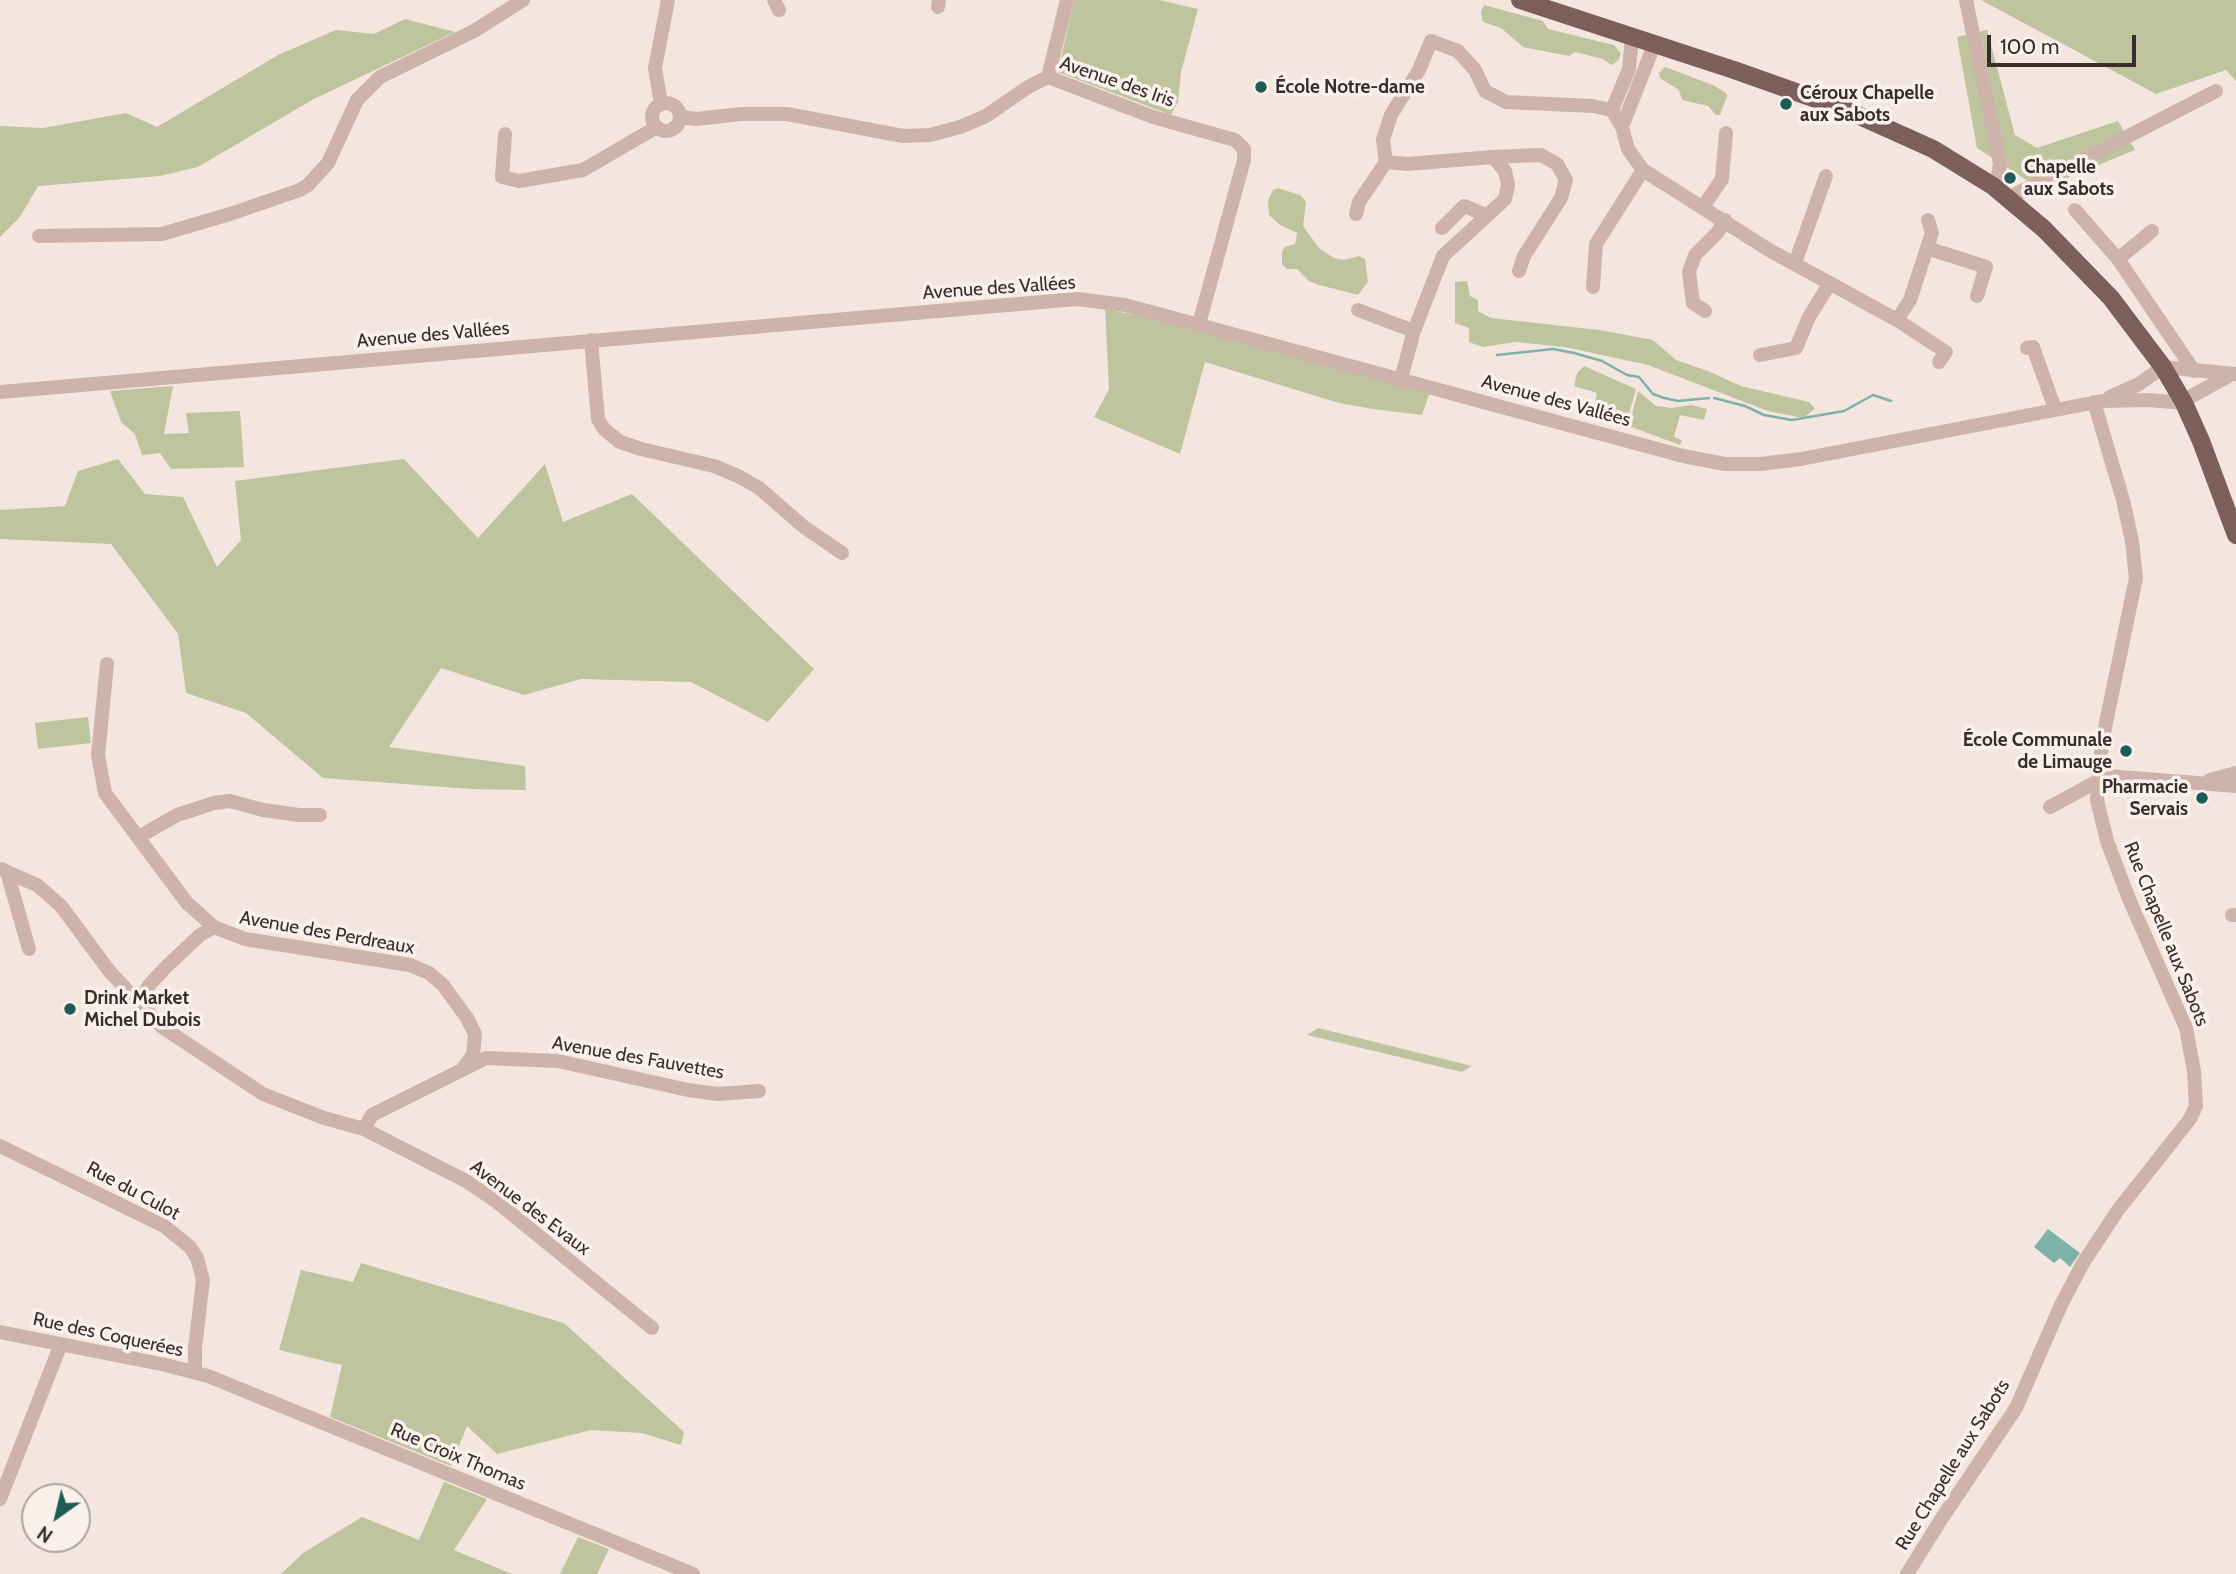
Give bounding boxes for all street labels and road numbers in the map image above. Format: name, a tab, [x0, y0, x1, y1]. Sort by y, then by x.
street label: Avenue des Iris	[1057, 52, 1177, 112]
street label: Avenue des Vallées	[922, 271, 1076, 305]
street label: Avenue des Vallées	[356, 317, 510, 353]
street label: Avenue des Vallées	[1479, 370, 1633, 432]
street label: Rue Chapelle aux Sabots	[2118, 838, 2214, 1030]
street label: Avenue des Perdreaux	[238, 906, 416, 960]
street label: Avenue des Fauvettes	[550, 1032, 726, 1084]
street label: Avenue des Evaux	[465, 1155, 595, 1261]
street label: Rue du Culot	[82, 1157, 184, 1225]
street label: Rue des Coquerées	[31, 1308, 185, 1362]
street label: Rue Chapelle aux Sabots	[1891, 1375, 2015, 1555]
street label: Rue Croix Thomas	[387, 1418, 529, 1496]

